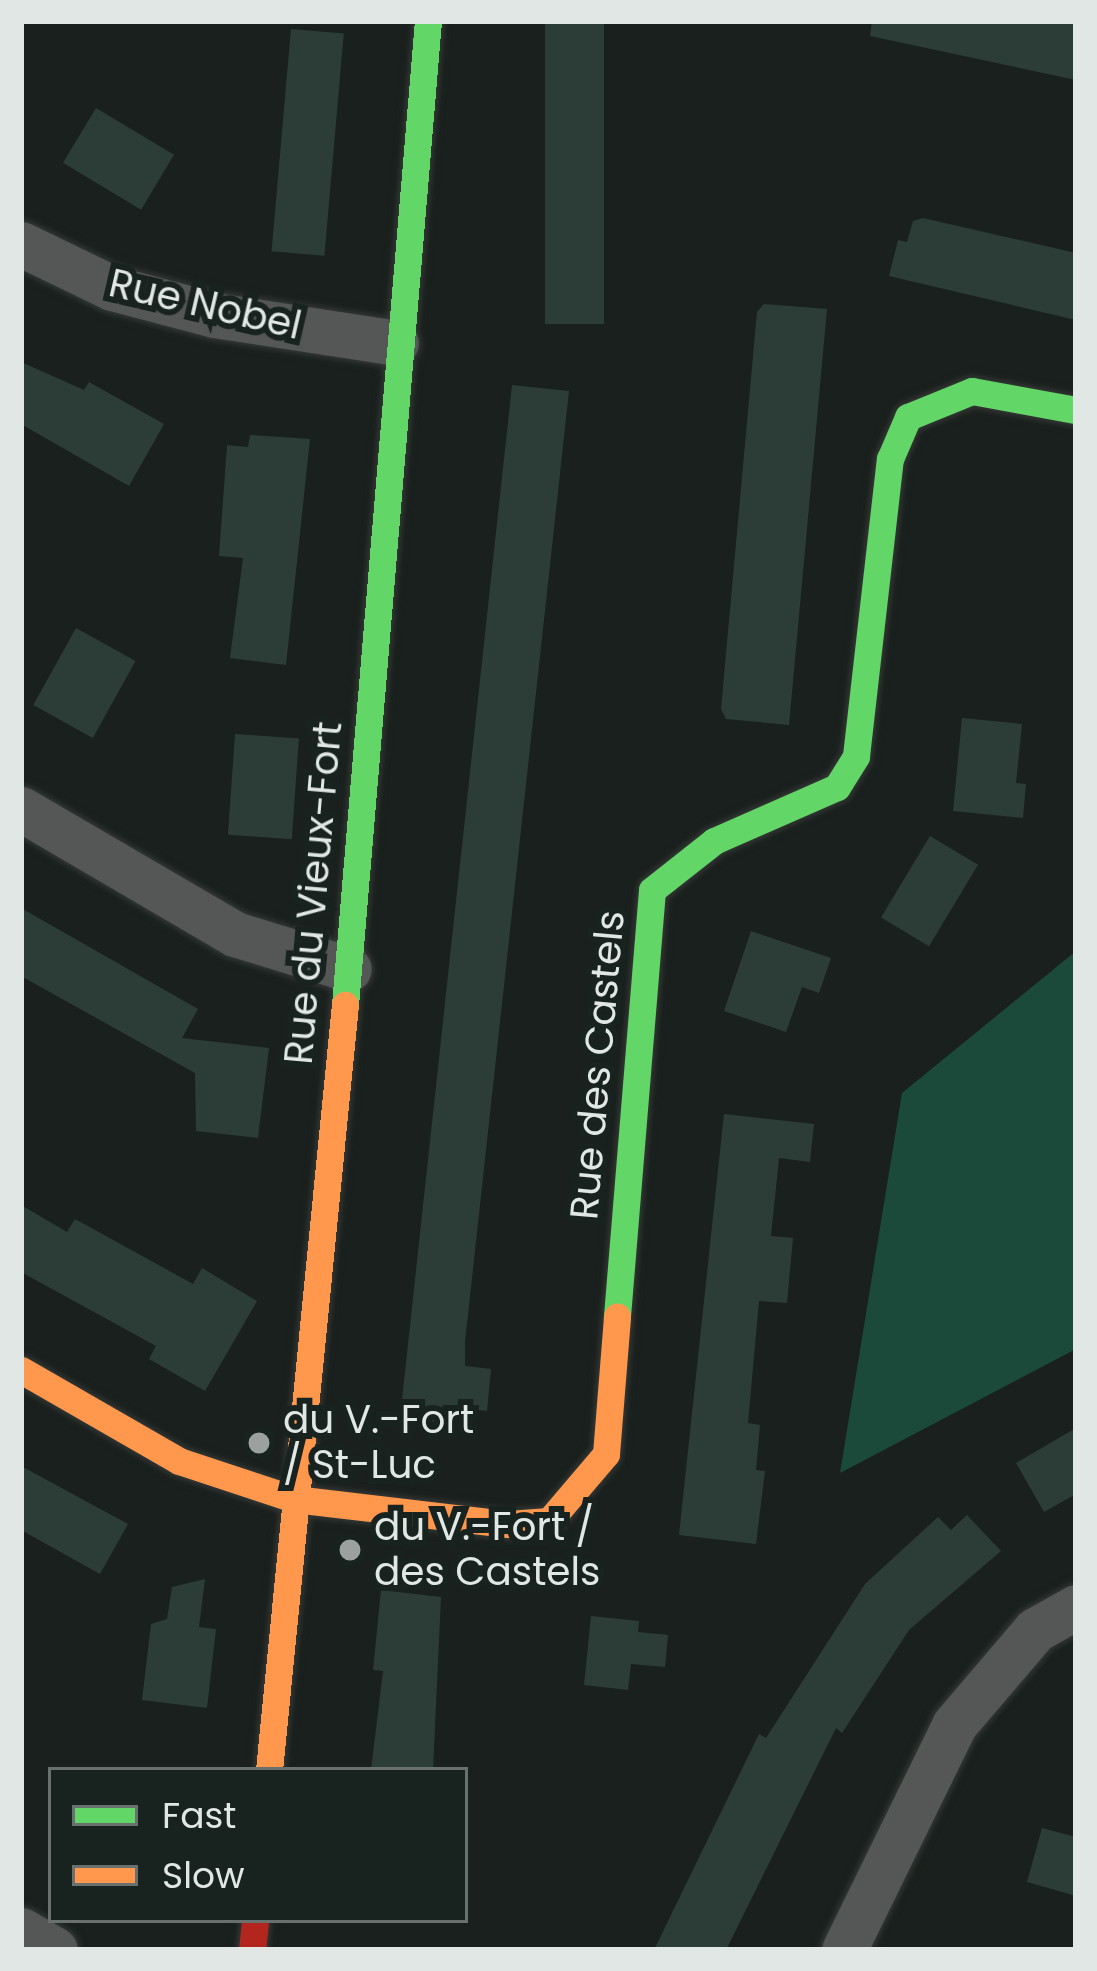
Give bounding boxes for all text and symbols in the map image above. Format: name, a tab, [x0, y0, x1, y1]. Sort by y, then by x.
street label: Rue Nobel	[104, 260, 306, 350]
street label: Rue du Vieux-Fort	[276, 720, 352, 1066]
street label: Rue des Castels	[561, 909, 635, 1221]
place label: du V.-Fort / St-Luc	[283, 1398, 474, 1489]
marker: du V.-Fort / St-Luc	[246, 1430, 272, 1456]
place label: du V.-Fort / des Castels	[374, 1505, 600, 1596]
marker: du V.-Fort / des Castels	[337, 1537, 363, 1563]
legend	[48, 1767, 468, 1923]
text: Fast	[162, 1790, 236, 1841]
text: Slow	[162, 1850, 245, 1901]

